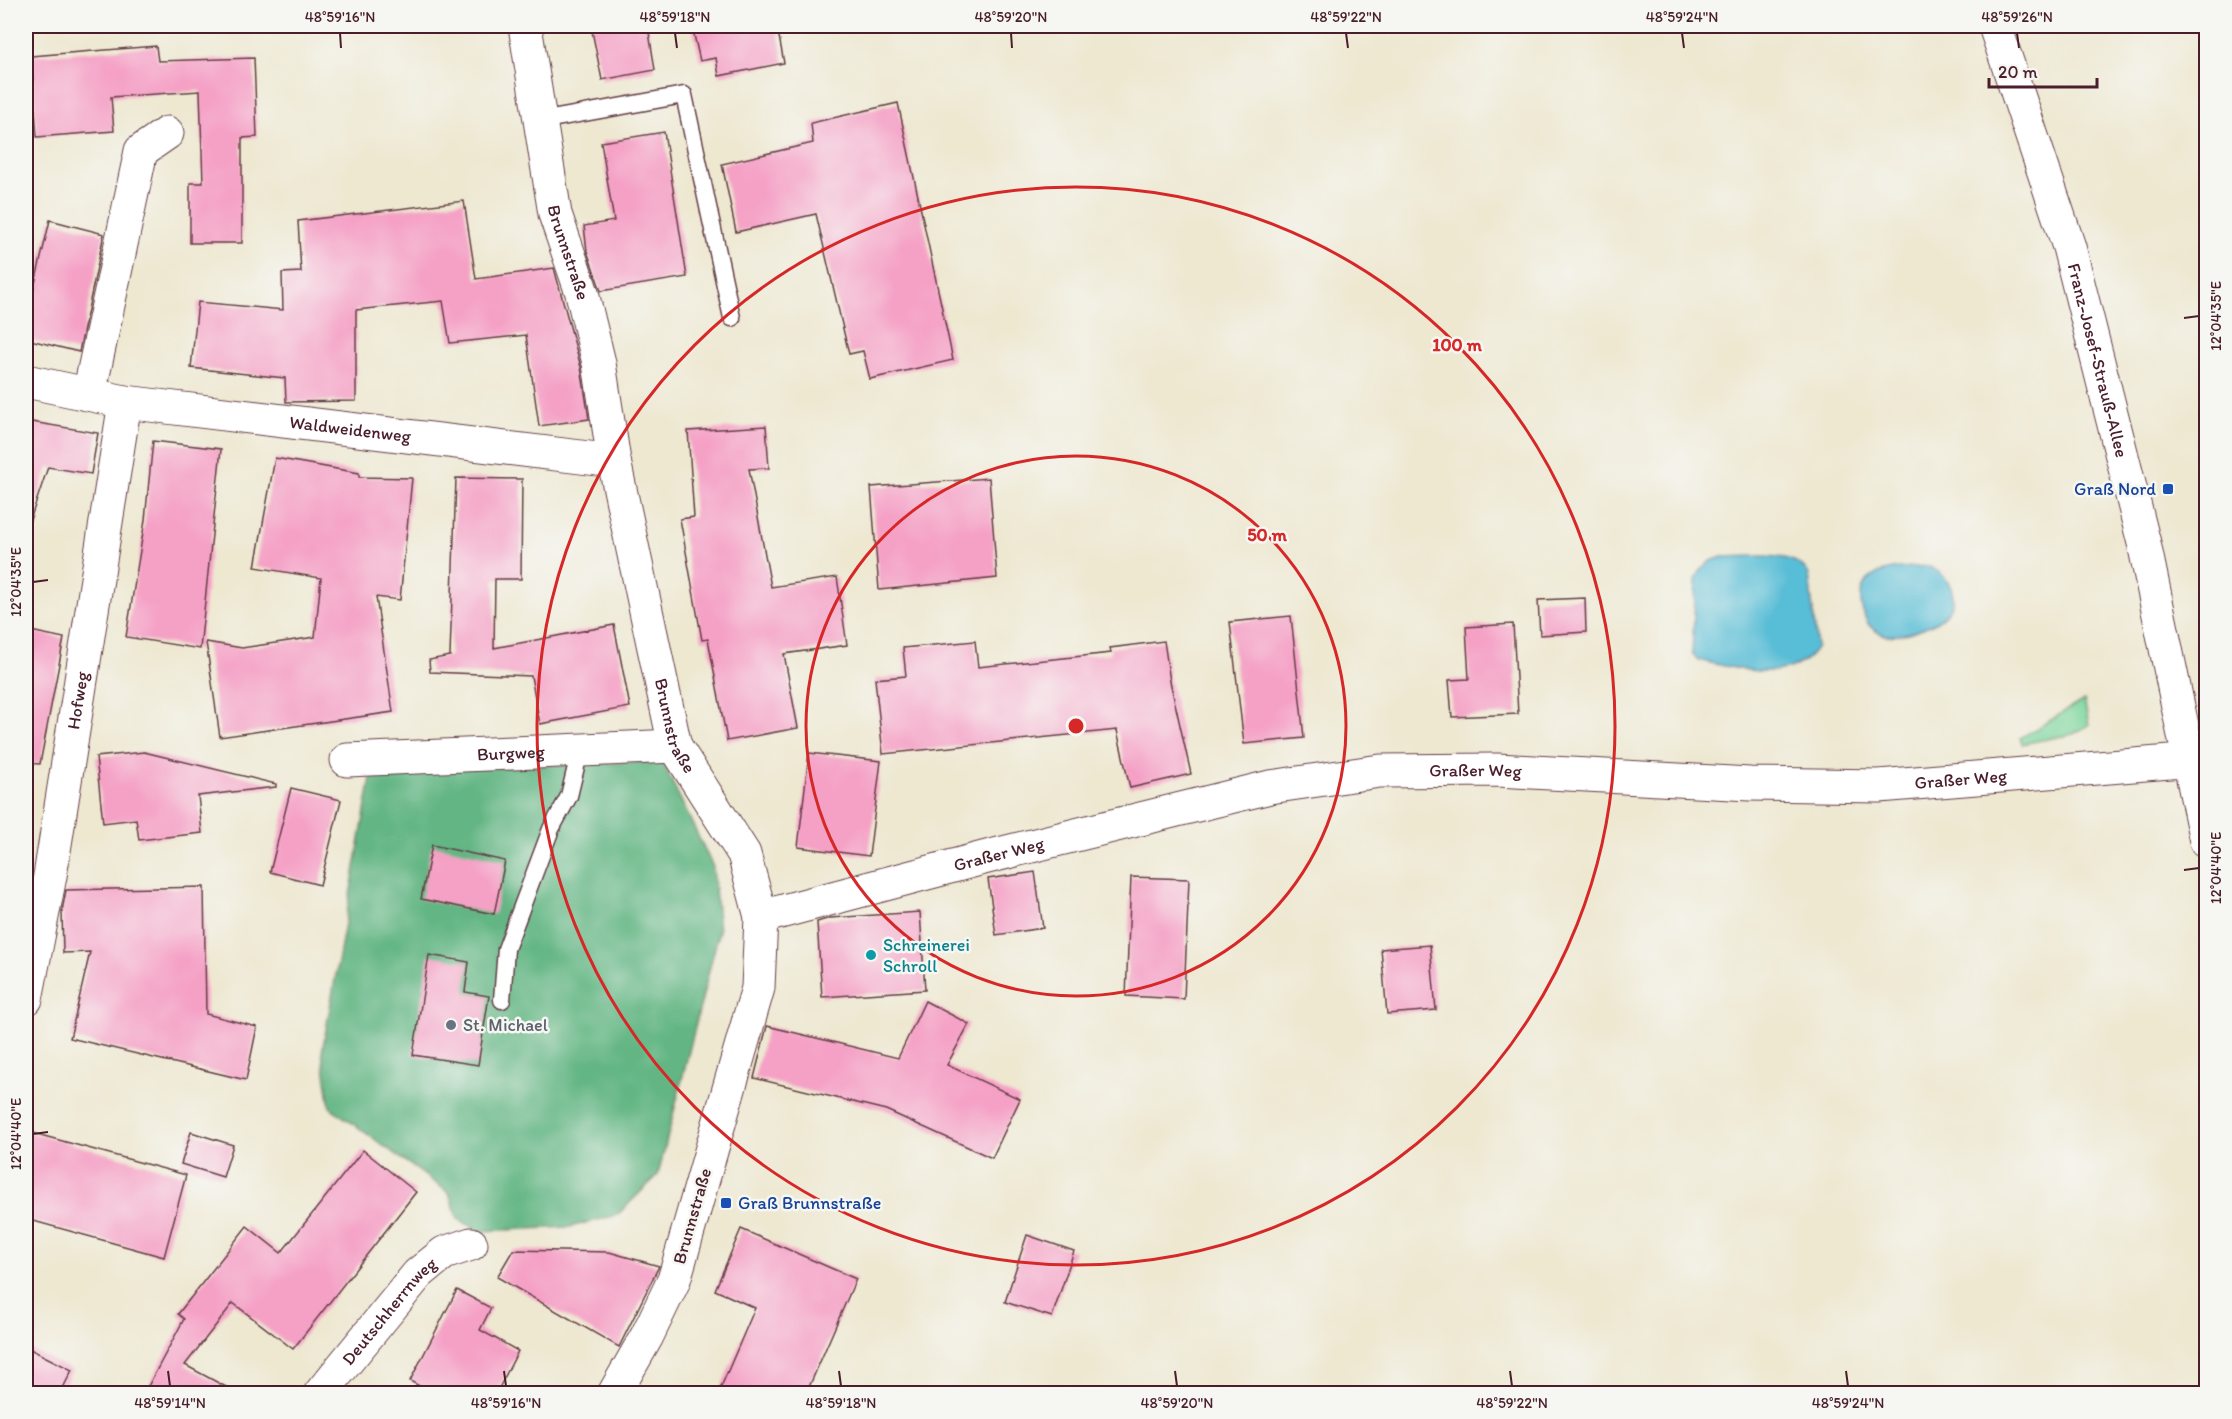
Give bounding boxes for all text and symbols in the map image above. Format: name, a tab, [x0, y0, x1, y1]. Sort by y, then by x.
text: 48°59'16"N	[305, 8, 375, 26]
text: 48°59'18"N	[640, 8, 710, 26]
text: 48°59'20"N	[975, 8, 1047, 26]
text: 48°59'22"N	[1310, 8, 1382, 26]
text: 48°59'24"N	[1646, 8, 1718, 26]
text: 48°59'26"N	[1981, 8, 2053, 26]
scale bar	[1989, 51, 2097, 89]
text: 20 m	[1998, 61, 2038, 83]
street label: Brunnstraße	[543, 203, 594, 302]
street label: Franz-Josef-Strauß-Allee	[2063, 261, 2133, 460]
text: 12°04'35"E	[2207, 281, 2225, 351]
text: 100 m	[1432, 334, 1483, 356]
street label: Waldweidenweg	[288, 411, 413, 448]
place label: Graß Nord	[2074, 478, 2156, 500]
marker: Graß Nord	[2161, 482, 2175, 496]
text: 50 m	[1247, 524, 1288, 546]
text: 12°04'35"E	[7, 547, 25, 617]
street label: Hofweg	[62, 669, 93, 731]
street label: Brunnstraße	[650, 676, 700, 777]
centre of rings	[1066, 716, 1086, 736]
street label: Burgweg	[476, 741, 546, 765]
street label: Graßer Weg	[1429, 759, 1523, 782]
street label: Graßer Weg	[1914, 764, 2009, 794]
street label: Graßer Weg	[951, 832, 1047, 876]
text: 12°04'40"E	[2207, 832, 2225, 904]
place label: Schreinerei Schroll	[883, 934, 970, 977]
marker: Schreinerei Schroll	[864, 948, 878, 962]
place label: St. Michael	[463, 1014, 548, 1036]
marker: St. Michael	[444, 1018, 458, 1032]
text: 12°04'40"E	[7, 1098, 25, 1170]
street label: Brunnstraße	[668, 1165, 716, 1267]
place label: Graß Brunnstraße	[738, 1192, 881, 1214]
marker: Graß Brunnstraße	[719, 1196, 733, 1210]
street label: Deutschherrnweg	[337, 1252, 442, 1370]
text: 48°59'14"N	[134, 1394, 206, 1412]
text: 48°59'16"N	[471, 1394, 541, 1412]
text: 48°59'18"N	[806, 1394, 876, 1412]
text: 48°59'20"N	[1141, 1394, 1213, 1412]
text: 48°59'22"N	[1476, 1394, 1548, 1412]
text: 48°59'24"N	[1812, 1394, 1884, 1412]

